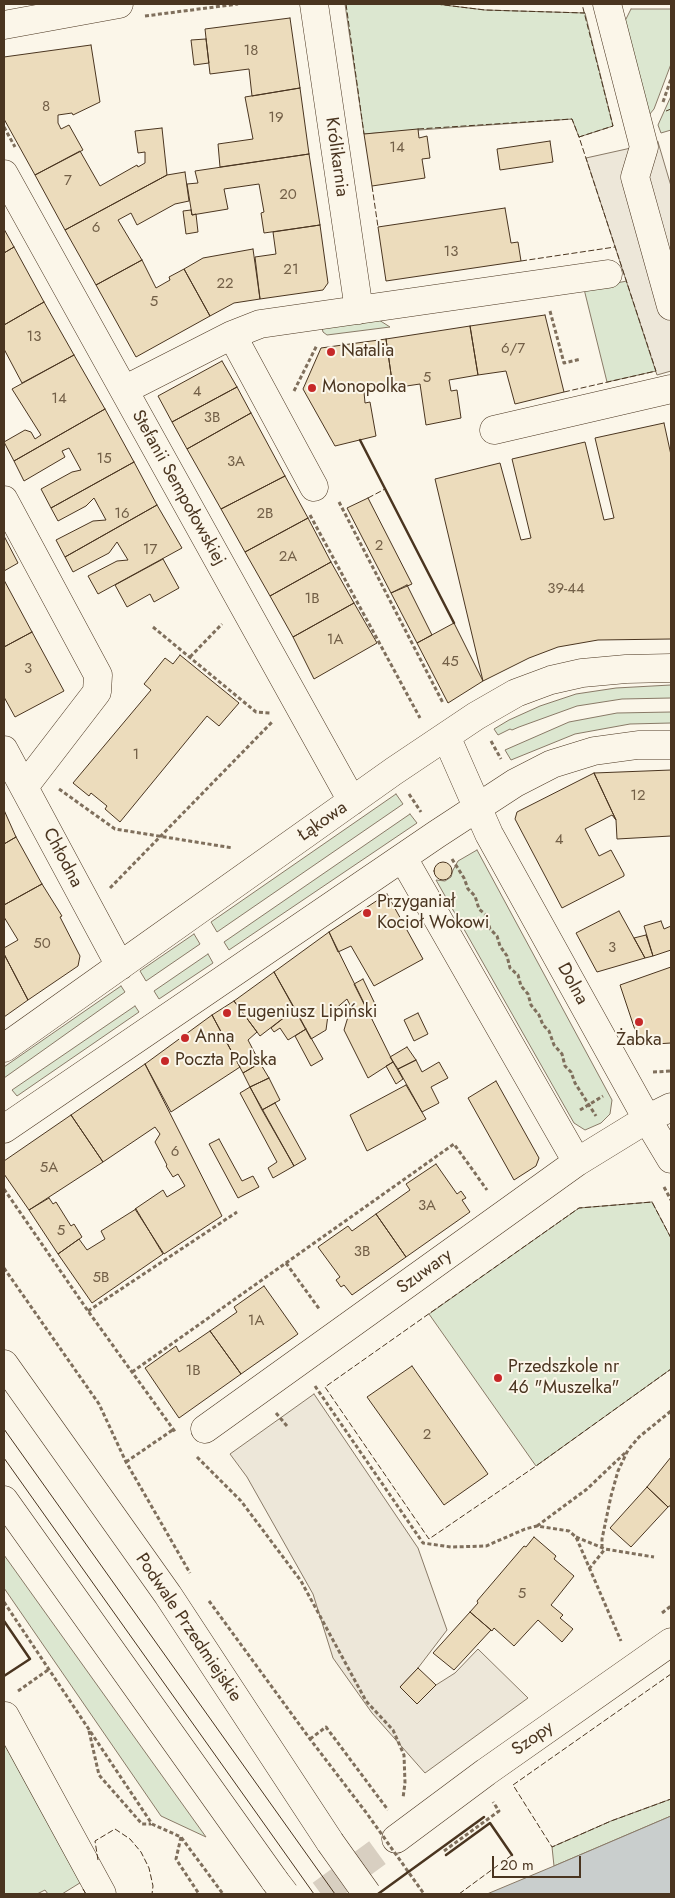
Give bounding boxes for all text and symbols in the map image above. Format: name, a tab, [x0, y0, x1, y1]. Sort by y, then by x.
house number: 18	[244, 42, 258, 60]
house number: 8	[42, 98, 50, 116]
house number: 19	[268, 109, 284, 127]
street label: Królikarnia	[320, 116, 352, 198]
house number: 14	[389, 139, 405, 157]
house number: 7	[64, 172, 72, 190]
house number: 20	[279, 186, 297, 204]
house number: 6	[92, 219, 100, 237]
house number: 13	[444, 243, 458, 261]
house number: 21	[283, 261, 299, 279]
house number: 22	[216, 275, 234, 293]
house number: 5	[150, 293, 158, 311]
house number: 13	[27, 328, 41, 346]
house number: 6/7	[501, 340, 525, 358]
place label: Natalia	[341, 341, 394, 363]
marker: Natalia	[325, 346, 337, 358]
house number: 5	[423, 369, 431, 387]
place label: Monopolka	[322, 377, 406, 399]
marker: Monopolka	[306, 382, 318, 394]
house number: 4	[193, 383, 201, 401]
house number: 14	[51, 390, 67, 408]
street label: Stefanii Sempołowskiej	[126, 407, 230, 569]
house number: 3B	[204, 409, 220, 427]
house number: 15	[96, 450, 112, 468]
house number: 3A	[227, 453, 245, 471]
house number: 16	[114, 505, 130, 523]
house number: 2B	[257, 505, 273, 523]
house number: 2	[375, 537, 383, 555]
house number: 17	[143, 541, 157, 559]
house number: 2A	[279, 548, 297, 566]
house number: 39-44	[547, 580, 585, 598]
house number: 1B	[304, 590, 320, 608]
house number: 1A	[327, 631, 343, 649]
house number: 45	[441, 653, 459, 671]
house number: 3	[24, 660, 32, 678]
house number: 1	[133, 746, 139, 764]
house number: 12	[630, 787, 646, 805]
street label: Łąkowa	[294, 797, 352, 847]
street label: Chłodna	[37, 825, 87, 891]
house number: 4	[555, 831, 563, 849]
place label: Przyganiał Kocioł Wokowi	[377, 892, 489, 934]
marker: Przyganiał Kocioł Wokowi	[361, 907, 373, 919]
house number: 50	[33, 935, 51, 953]
house number: 3	[608, 939, 616, 957]
street label: Dolna	[552, 959, 592, 1009]
place label: Eugeniusz Lipiński	[237, 1002, 377, 1024]
marker: Eugeniusz Lipiński	[221, 1007, 233, 1019]
marker: Żabka	[633, 1016, 645, 1028]
place label: Anna	[195, 1027, 234, 1049]
place label: Żabka	[616, 1030, 662, 1052]
marker: Anna	[179, 1032, 191, 1044]
place label: Poczta Polska	[175, 1050, 277, 1072]
marker: Poczta Polska	[159, 1055, 171, 1067]
house number: 6	[171, 1143, 179, 1161]
house number: 5A	[40, 1159, 58, 1177]
house number: 3A	[418, 1197, 436, 1215]
house number: 5	[57, 1222, 65, 1240]
house number: 3B	[354, 1243, 370, 1261]
street label: Szuwary	[393, 1245, 457, 1299]
house number: 5B	[93, 1269, 109, 1287]
house number: 1A	[248, 1312, 264, 1330]
place label: Przedszkole nr 46 "Muszelka"	[508, 1357, 620, 1400]
house number: 1B	[185, 1362, 201, 1380]
marker: Przedszkole nr 46 "Muszelka"	[492, 1372, 504, 1384]
house number: 2	[423, 1426, 431, 1444]
street label: Podwale Przedmiejskie	[130, 1550, 246, 1706]
house number: 5	[518, 1585, 526, 1603]
street label: Szopy	[508, 1717, 558, 1761]
scale bar	[495, 1846, 584, 1878]
text: 20 m	[500, 1854, 534, 1876]

